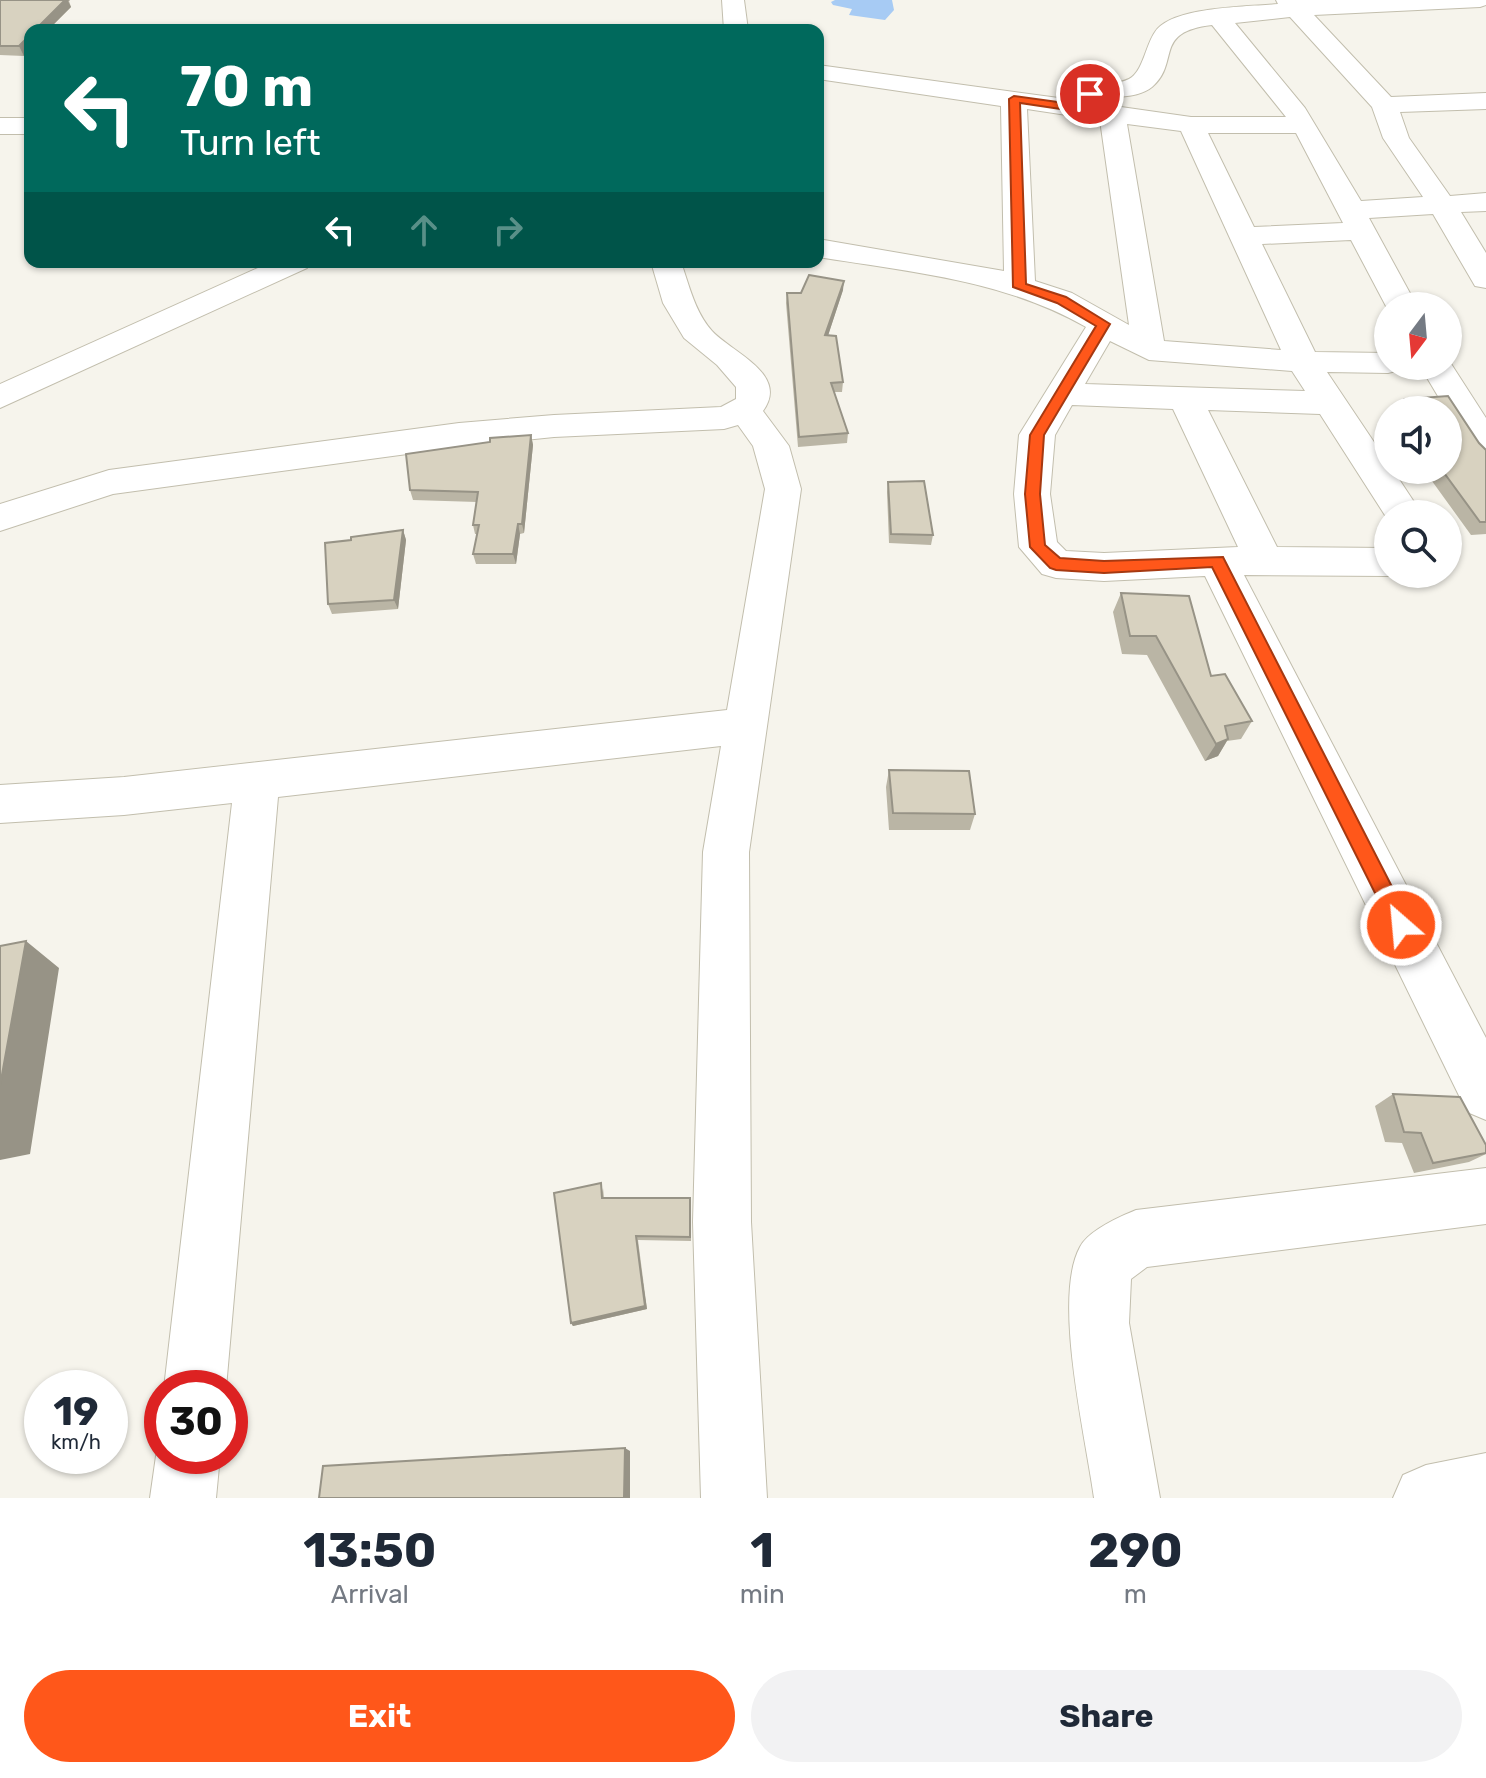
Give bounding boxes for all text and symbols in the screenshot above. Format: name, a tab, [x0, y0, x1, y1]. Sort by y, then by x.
text: 70 m	[180, 54, 313, 120]
icon: left	[48, 56, 152, 160]
pin	[1056, 60, 1124, 128]
icon: arrive	[1068, 72, 1112, 116]
text: Turn left	[180, 121, 321, 164]
icon: left	[318, 208, 362, 252]
icon: ahead	[402, 208, 446, 252]
icon: right	[486, 208, 530, 252]
north arrow	[1374, 292, 1462, 380]
map controls	[1374, 292, 1462, 588]
button: sound	[1374, 396, 1462, 484]
button: search	[1374, 500, 1462, 588]
position arrow	[1359, 883, 1443, 967]
speed limit sign: 30	[144, 1370, 248, 1474]
text: 19	[53, 1388, 99, 1435]
text: km/h	[51, 1430, 101, 1454]
text: 13:50	[303, 1522, 436, 1579]
text: 1	[750, 1522, 774, 1579]
text: 290	[1088, 1522, 1183, 1579]
text: Arrival	[331, 1579, 409, 1610]
text: min	[740, 1579, 785, 1610]
text: m	[1124, 1579, 1147, 1610]
button: Exit	[24, 1670, 735, 1762]
button: Share	[751, 1670, 1462, 1762]

